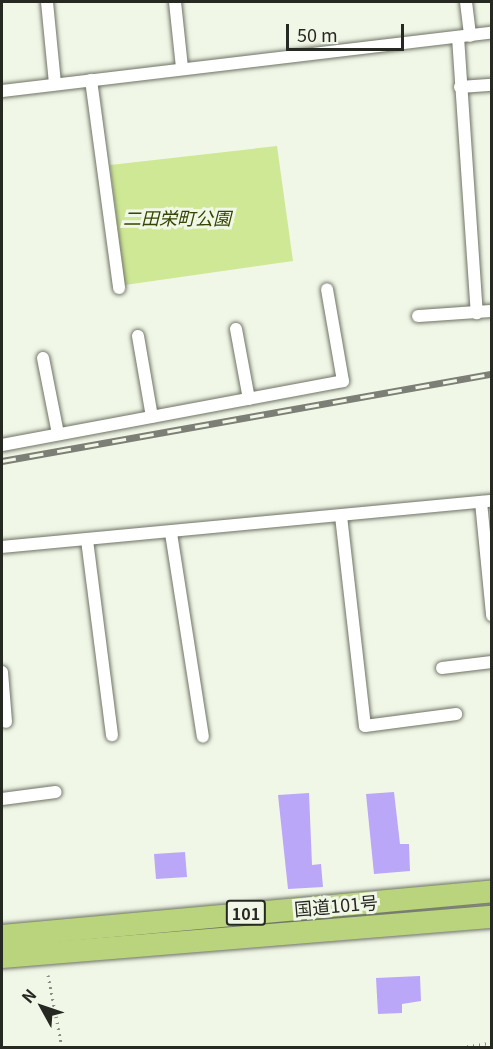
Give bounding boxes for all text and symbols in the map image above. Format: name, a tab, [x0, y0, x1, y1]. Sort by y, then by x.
scale bar	[289, 12, 408, 50]
text: 50 m	[297, 21, 338, 47]
park label: 二田栄町公園	[123, 206, 231, 228]
street label: 国道101号	[293, 891, 379, 919]
road number: 101	[225, 900, 267, 926]
north arrow	[12, 977, 72, 1037]
text: N	[15, 983, 41, 1008]

